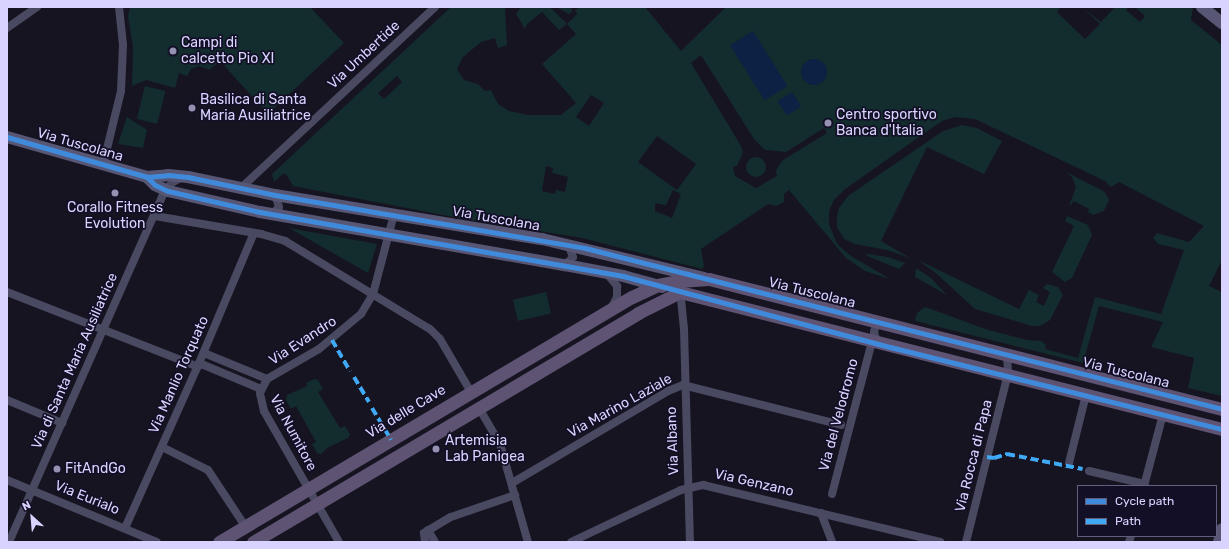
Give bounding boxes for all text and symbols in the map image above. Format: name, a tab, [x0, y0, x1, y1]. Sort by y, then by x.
street label: Via Umbertide	[324, 17, 404, 93]
place label: Campi di calcetto Pio XI	[181, 35, 274, 68]
marker: Campi di calcetto Pio XI	[168, 46, 178, 56]
place label: Basilica di Santa Maria Ausiliatrice	[200, 92, 311, 124]
marker: Basilica di Santa Maria Ausiliatrice	[187, 103, 197, 113]
place label: Centro sportivo Banca d'Italia	[836, 107, 937, 140]
marker: Centro sportivo Banca d'Italia	[823, 118, 833, 128]
street label: Via Tuscolana	[35, 125, 125, 165]
marker: Corallo Fitness Evolution	[110, 188, 120, 198]
place label: Corallo Fitness Evolution	[67, 200, 163, 232]
street label: Via Tuscolana	[451, 203, 541, 235]
street label: Via di Santa Maria Ausiliatrice	[28, 270, 122, 452]
street label: Via Tuscolana	[767, 274, 857, 312]
street label: Via Manlio Torquato	[145, 313, 213, 437]
street label: Via Evandro	[266, 313, 340, 369]
street label: Via Tuscolana	[1081, 354, 1171, 392]
street label: Via del Velodromo	[816, 357, 862, 473]
street label: Via Marino Laziale	[565, 370, 675, 442]
street label: Via delle Cave	[363, 382, 449, 442]
street label: Via Numitore	[266, 392, 320, 474]
street label: Via Rocca di Papa	[952, 398, 996, 514]
street label: Via Albano	[663, 406, 683, 476]
place label: Artemisia Lab Panigea	[445, 433, 525, 466]
marker: Artemisia Lab Panigea	[430, 443, 442, 455]
place label: FitAndGo	[65, 461, 126, 477]
marker: FitAndGo	[52, 464, 62, 474]
street label: Via Genzano	[713, 466, 795, 500]
street label: Via Eurialo	[52, 477, 122, 519]
legend	[1077, 485, 1217, 537]
text: Cycle path	[1115, 494, 1174, 508]
north arrow	[12, 497, 52, 537]
text: N	[20, 498, 33, 513]
text: Path	[1115, 514, 1141, 528]

